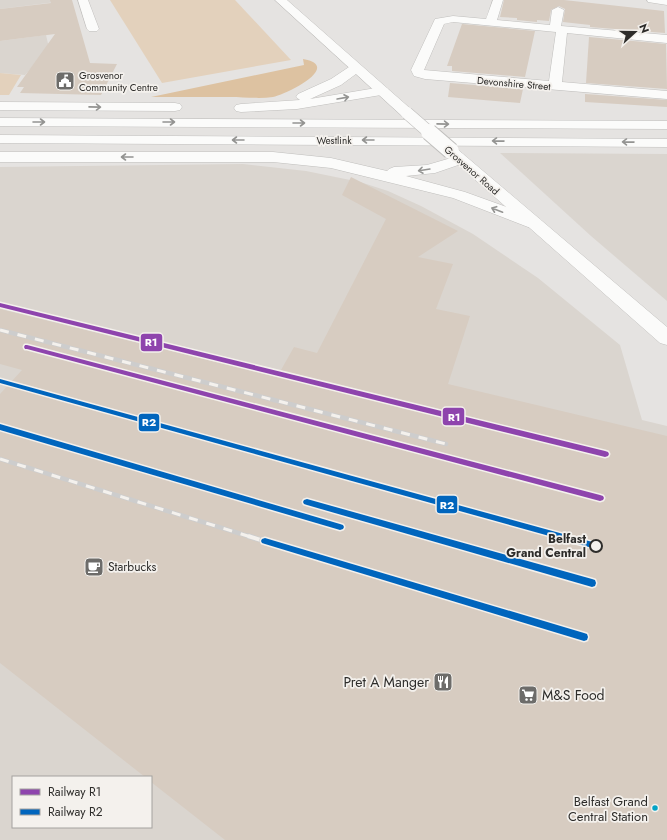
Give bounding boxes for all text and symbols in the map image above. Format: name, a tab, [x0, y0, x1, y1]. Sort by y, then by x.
north arrow	[615, 12, 655, 52]
text: N	[635, 21, 653, 35]
place label: Grosvenor Community Centre	[79, 68, 158, 95]
public building icon: Grosvenor Community Centre	[54, 70, 76, 92]
street label: Devonshire Street	[476, 73, 552, 94]
one-way arrow	[336, 94, 349, 102]
one-way arrow	[88, 103, 101, 110]
one-way arrow	[32, 118, 45, 126]
one-way arrow	[162, 118, 175, 126]
one-way arrow	[292, 119, 305, 127]
one-way arrow	[436, 120, 449, 128]
street label: Westlink	[316, 133, 352, 148]
one-way arrow	[232, 136, 245, 144]
one-way arrow	[362, 136, 375, 144]
one-way arrow	[492, 137, 505, 145]
one-way arrow	[622, 139, 635, 146]
street label: Grosvenor Road	[441, 142, 502, 199]
one-way arrow	[121, 153, 134, 161]
one-way arrow	[417, 166, 430, 174]
one-way arrow	[492, 205, 504, 213]
line badge: R1	[140, 333, 163, 352]
text: R1	[145, 334, 157, 350]
line badge: R1	[442, 407, 465, 426]
text: R1	[448, 409, 460, 425]
line badge: R2	[138, 413, 160, 432]
text: R2	[142, 414, 156, 430]
line badge: R2	[436, 495, 458, 514]
text: R2	[440, 497, 454, 513]
place label: Belfast Grand Central	[506, 530, 586, 562]
marker: Belfast Grand Central	[589, 539, 603, 553]
cafe icon: Starbucks	[83, 556, 105, 578]
place label: Starbucks	[108, 558, 157, 576]
restaurant icon: Pret A Manger	[432, 671, 454, 693]
place label: Pret A Manger	[343, 672, 429, 692]
supermarket icon: M&S Food	[517, 684, 539, 706]
place label: M&S Food	[542, 685, 605, 705]
legend	[12, 776, 152, 828]
text: Railway R1	[48, 783, 101, 801]
place label: Belfast Grand Central Station	[568, 792, 648, 826]
text: Railway R2	[48, 803, 103, 821]
marker: Belfast Grand Central Station	[650, 803, 660, 813]

